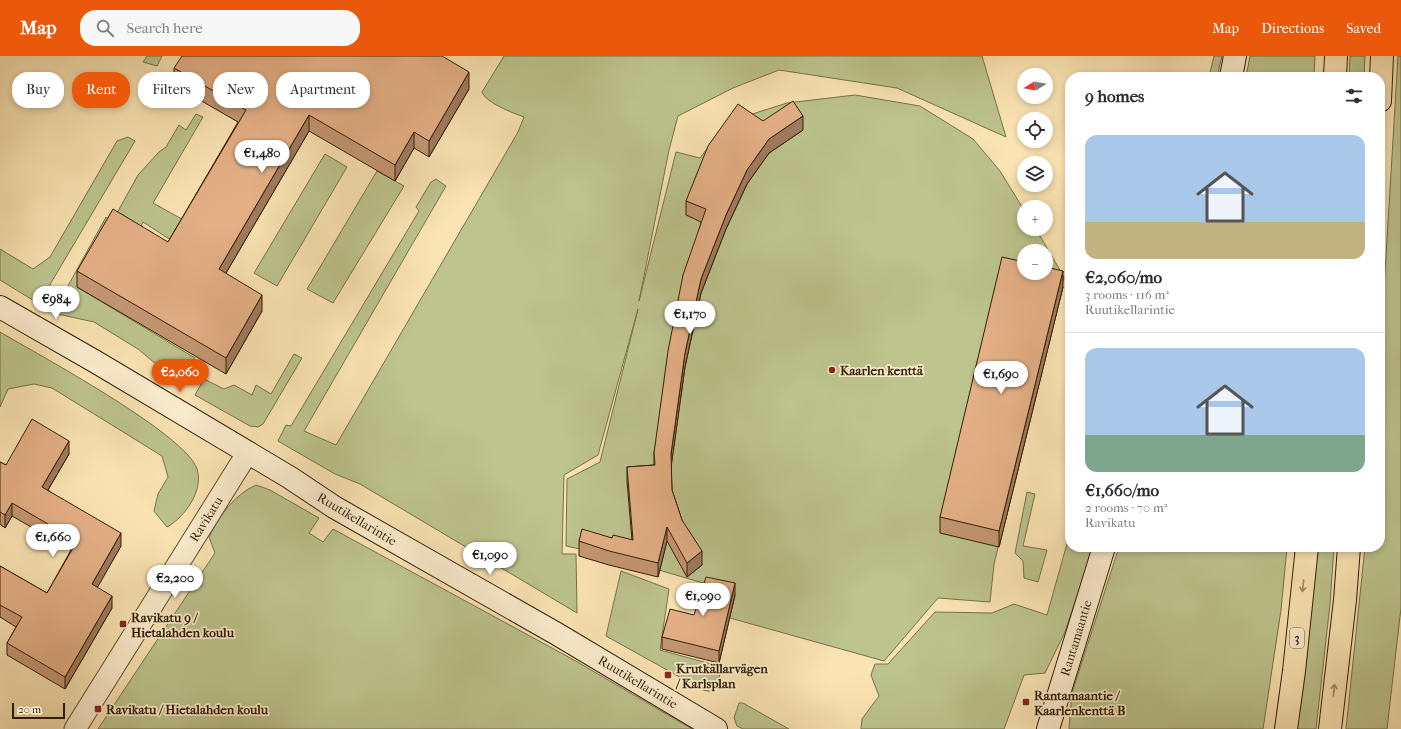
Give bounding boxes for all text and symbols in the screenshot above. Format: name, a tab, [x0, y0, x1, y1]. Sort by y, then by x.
search box	[80, 10, 360, 46]
text: Map	[20, 17, 56, 39]
icon: search	[94, 17, 116, 39]
text: Search here	[126, 19, 203, 37]
text: Map	[1212, 20, 1239, 37]
text: Directions	[1261, 20, 1324, 37]
text: Saved	[1346, 20, 1381, 37]
north arrow	[1017, 68, 1053, 104]
map controls	[1017, 68, 1053, 280]
chip: Buy	[12, 72, 64, 108]
chip: Rent	[72, 72, 130, 108]
chip: Filters	[138, 72, 205, 108]
chip: New	[213, 72, 268, 108]
chip: Apartment	[276, 72, 370, 108]
icon: filters	[1343, 85, 1365, 107]
text: 9 homes	[1085, 86, 1144, 106]
button: locate	[1017, 112, 1053, 148]
pin: €1,480	[229, 140, 295, 174]
text: €1,480	[244, 145, 280, 160]
button: layers	[1017, 156, 1053, 192]
icon: home	[1189, 161, 1261, 233]
button: +	[1017, 200, 1053, 236]
button: −	[1017, 244, 1053, 280]
text: €2,060/mo	[1085, 267, 1162, 287]
pin: €984	[32, 286, 80, 320]
text: 3 rooms · 116 m²	[1085, 287, 1169, 302]
text: €984	[42, 291, 70, 306]
pin: €1,170	[657, 301, 723, 335]
text: Ruutikellarintie	[1085, 302, 1175, 317]
text: €1,170	[673, 306, 707, 321]
pin: €2,060	[147, 359, 213, 393]
pin: €1,690	[968, 361, 1034, 395]
place label: Kaarlen kenttä	[840, 363, 924, 378]
text: €2,060	[161, 364, 199, 379]
marker: Kaarlen kenttä	[827, 365, 837, 375]
text: €1,690	[983, 366, 1019, 381]
icon: home	[1189, 374, 1261, 446]
text: €1,660/mo	[1085, 480, 1159, 500]
street label: Ruutikellarintie	[315, 489, 400, 549]
street label: Ravikatu	[186, 493, 226, 544]
text: 2 rooms · 70 m²	[1085, 500, 1168, 515]
text: Ravikatu	[1085, 515, 1135, 530]
pin: €1,660	[20, 524, 86, 558]
text: €1,660	[35, 529, 71, 544]
pin: €1,090	[457, 542, 523, 576]
text: €1,090	[472, 547, 508, 562]
pin: €2,200	[142, 565, 208, 599]
text: €2,200	[156, 570, 194, 585]
one-way arrow	[1299, 579, 1306, 592]
pin: €1,090	[670, 583, 736, 617]
text: €1,090	[685, 588, 721, 603]
street label: Rantamaantie	[1057, 598, 1095, 678]
place label: Ravikatu 9 / Hietalahden koulu	[131, 610, 235, 640]
marker: Ravikatu 9 / Hietalahden koulu	[118, 619, 128, 629]
road number: 3	[1290, 628, 1304, 648]
street label: Ruutikellarintie	[596, 652, 681, 712]
place label: Krutkällarvägen / Karlsplan	[675, 661, 768, 692]
marker: Krutkällarvägen / Karlsplan	[663, 670, 673, 680]
one-way arrow	[1330, 684, 1338, 697]
place label: Rantamaantie / Kaarlenkenttä B	[1034, 688, 1126, 718]
marker: Rantamaantie / Kaarlenkenttä B	[1021, 697, 1031, 707]
scale bar	[12, 701, 65, 720]
place label: Ravikatu / Hietalahden koulu	[106, 702, 269, 717]
text: 20 m	[18, 703, 41, 716]
marker: Ravikatu / Hietalahden koulu	[93, 704, 103, 714]

